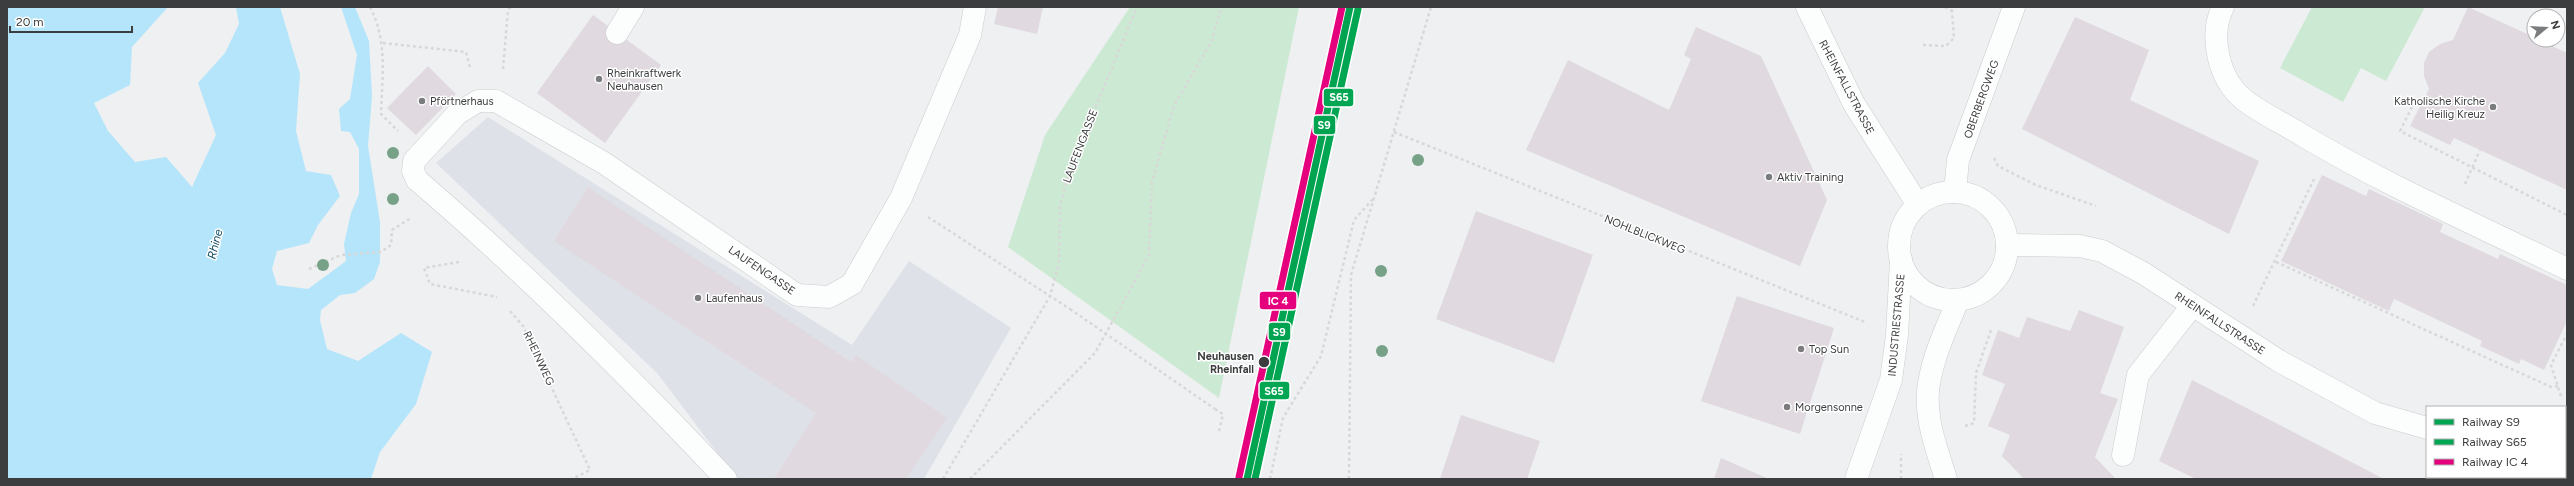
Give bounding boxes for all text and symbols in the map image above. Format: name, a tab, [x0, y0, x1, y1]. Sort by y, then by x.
scale bar	[10, 8, 132, 34]
north arrow	[2526, 8, 2566, 48]
text: 20 m	[16, 15, 44, 29]
text: N	[2548, 19, 2563, 31]
street label: RHEINFALLSTRASSE	[1816, 38, 1877, 137]
street label: OBERBERGWEG	[1961, 58, 2002, 140]
place label: Rheinkraftwerk Neuhausen	[607, 67, 682, 93]
marker: Rheinkraftwerk Neuhausen	[594, 74, 604, 84]
line badge: S65	[1323, 88, 1354, 107]
text: S65	[1329, 91, 1349, 104]
place label: Pförtnerhaus	[430, 95, 494, 108]
place label: Katholische Kirche Heilig Kreuz	[2394, 95, 2485, 121]
marker: Pförtnerhaus	[417, 96, 427, 106]
marker: Katholische Kirche Heilig Kreuz	[2488, 102, 2498, 112]
street label: LAUFENGASSE	[1060, 108, 1100, 185]
line badge: S9	[1313, 115, 1336, 135]
text: S9	[1317, 119, 1331, 132]
place label: Aktiv Training	[1777, 171, 1844, 184]
marker: Aktiv Training	[1764, 172, 1774, 182]
street label: NOHLBLICKWEG	[1602, 212, 1687, 257]
water label: Rhine	[205, 227, 226, 260]
street label: LAUFENGASSE	[726, 243, 798, 298]
street label: INDUSTRIESTRASSE	[1886, 273, 1907, 377]
street label: RHEINFALLSTRASSE	[2172, 289, 2267, 358]
line badge: IC 4	[1259, 291, 1297, 310]
place label: Laufenhaus	[706, 292, 763, 305]
marker: Laufenhaus	[693, 293, 703, 303]
text: IC 4	[1268, 295, 1288, 308]
line badge: S9	[1268, 322, 1291, 341]
text: S9	[1272, 326, 1286, 339]
street label: RHEINWEG	[520, 329, 557, 388]
place label: Top Sun	[1809, 343, 1849, 356]
marker: Top Sun	[1796, 344, 1806, 354]
place label: Neuhausen Rheinfall	[1197, 350, 1254, 376]
marker: Neuhausen Rheinfall	[1257, 355, 1271, 369]
line badge: S65	[1259, 381, 1290, 400]
text: S65	[1264, 385, 1284, 398]
place label: Morgensonne	[1795, 401, 1863, 414]
marker: Morgensonne	[1782, 402, 1792, 412]
legend	[2426, 406, 2566, 478]
text: Railway S9	[2462, 415, 2520, 429]
text: Railway S65	[2462, 435, 2527, 449]
text: Railway IC 4	[2462, 455, 2528, 469]

